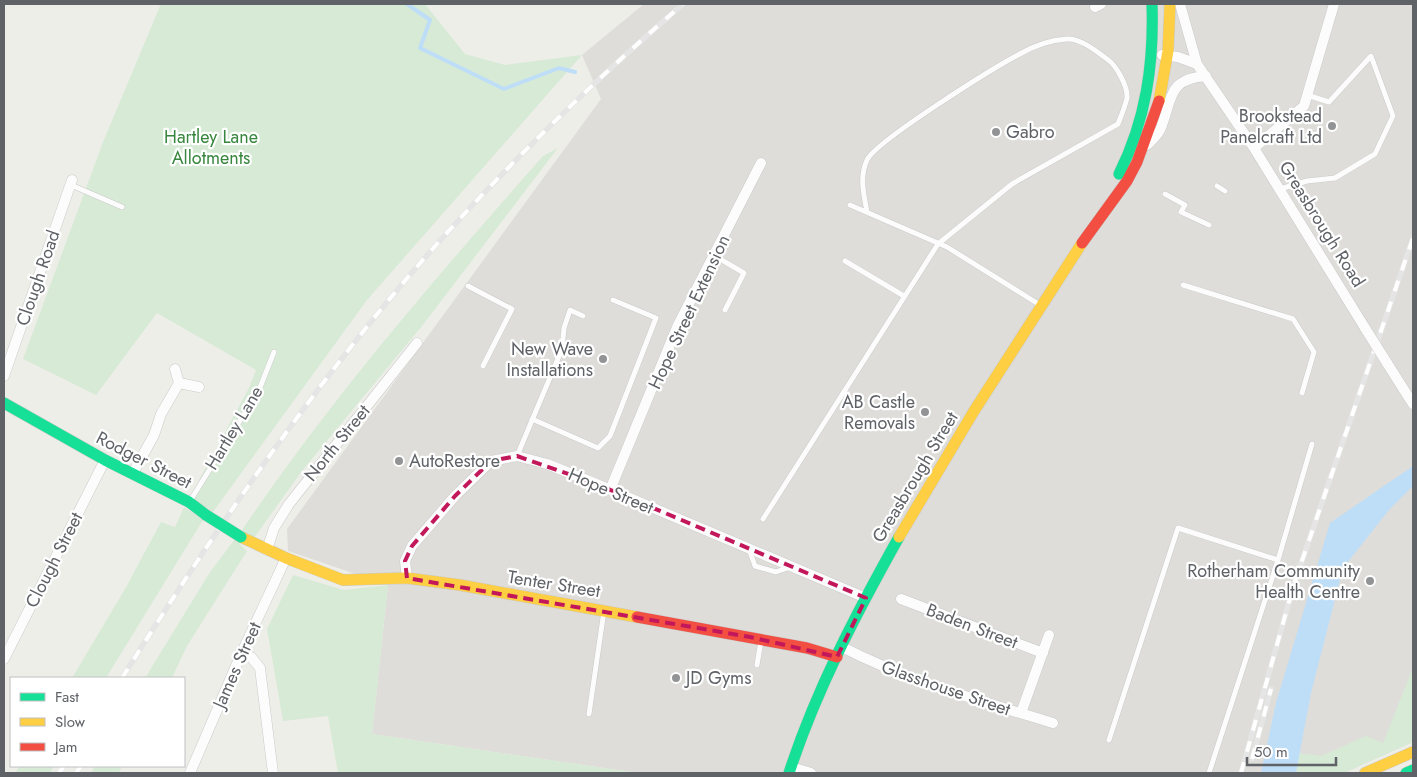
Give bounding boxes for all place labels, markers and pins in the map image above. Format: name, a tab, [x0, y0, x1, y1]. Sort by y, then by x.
place label: Brookstead Panelcraft Ltd	[1220, 103, 1322, 150]
place label: Gabro	[1006, 119, 1055, 145]
marker: Brookstead Panelcraft Ltd	[1326, 120, 1338, 132]
marker: Gabro	[990, 126, 1002, 138]
place label: New Wave Installations	[506, 336, 593, 383]
marker: New Wave Installations	[597, 353, 609, 365]
place label: AB Castle Removals	[842, 389, 915, 436]
marker: AB Castle Removals	[919, 406, 931, 418]
place label: AutoRestore	[409, 448, 500, 474]
marker: AutoRestore	[393, 455, 405, 467]
place label: Rotherham Community Health Centre	[1187, 558, 1360, 605]
marker: Rotherham Community Health Centre	[1364, 575, 1376, 587]
place label: JD Gyms	[684, 665, 751, 691]
marker: JD Gyms	[670, 672, 682, 684]

